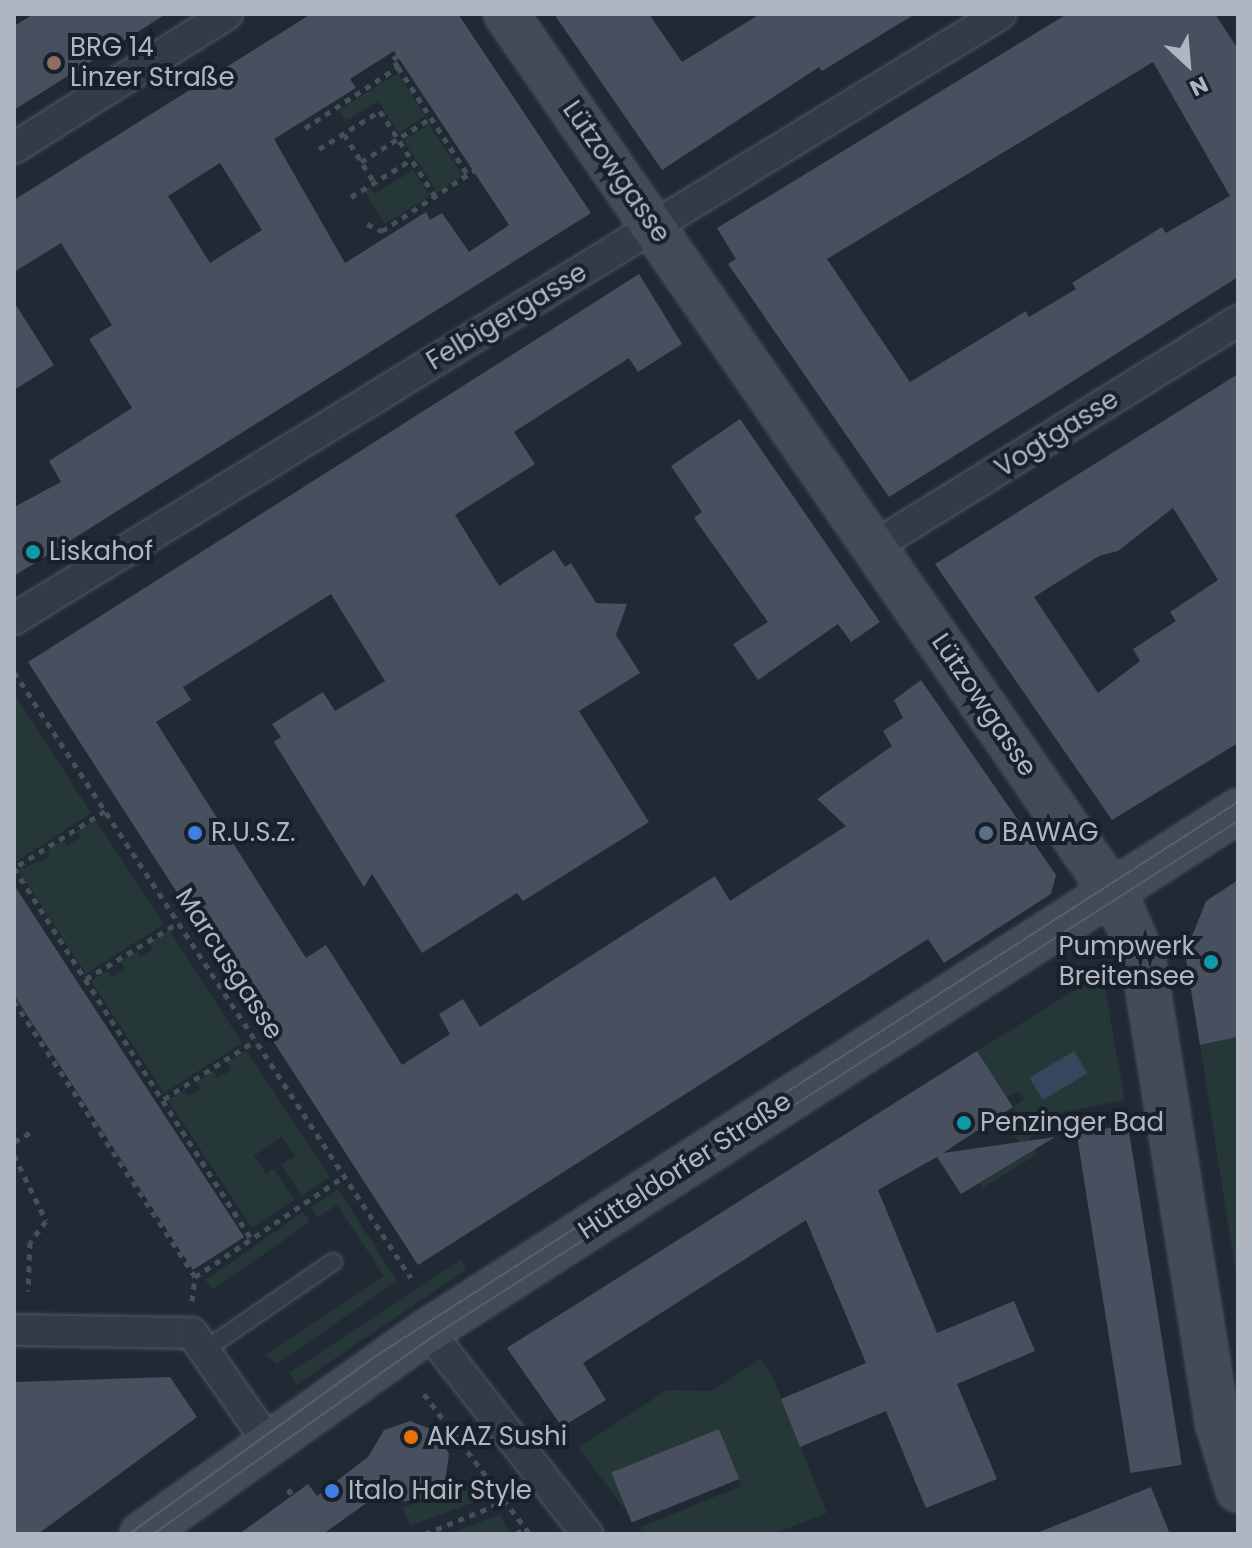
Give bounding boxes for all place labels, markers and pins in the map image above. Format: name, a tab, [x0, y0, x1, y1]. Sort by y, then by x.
place label: BRG 14 Linzer Straße	[70, 32, 235, 94]
marker: BRG 14 Linzer Straße	[45, 54, 63, 72]
place label: Liskahof	[49, 536, 153, 568]
marker: Liskahof	[24, 543, 42, 561]
place label: R.U.S.Z.	[211, 817, 296, 849]
place label: BAWAG	[1002, 817, 1099, 849]
marker: R.U.S.Z.	[186, 824, 204, 842]
marker: BAWAG	[977, 824, 995, 842]
place label: Pumpwerk Breitensee	[1058, 931, 1195, 992]
marker: Pumpwerk Breitensee	[1202, 953, 1220, 971]
place label: Penzinger Bad	[980, 1107, 1164, 1139]
marker: Penzinger Bad	[955, 1114, 973, 1132]
place label: AKAZ Sushi	[427, 1421, 567, 1453]
marker: AKAZ Sushi	[402, 1428, 420, 1446]
place label: Italo Hair Style	[348, 1475, 532, 1507]
marker: Italo Hair Style	[323, 1482, 341, 1500]

